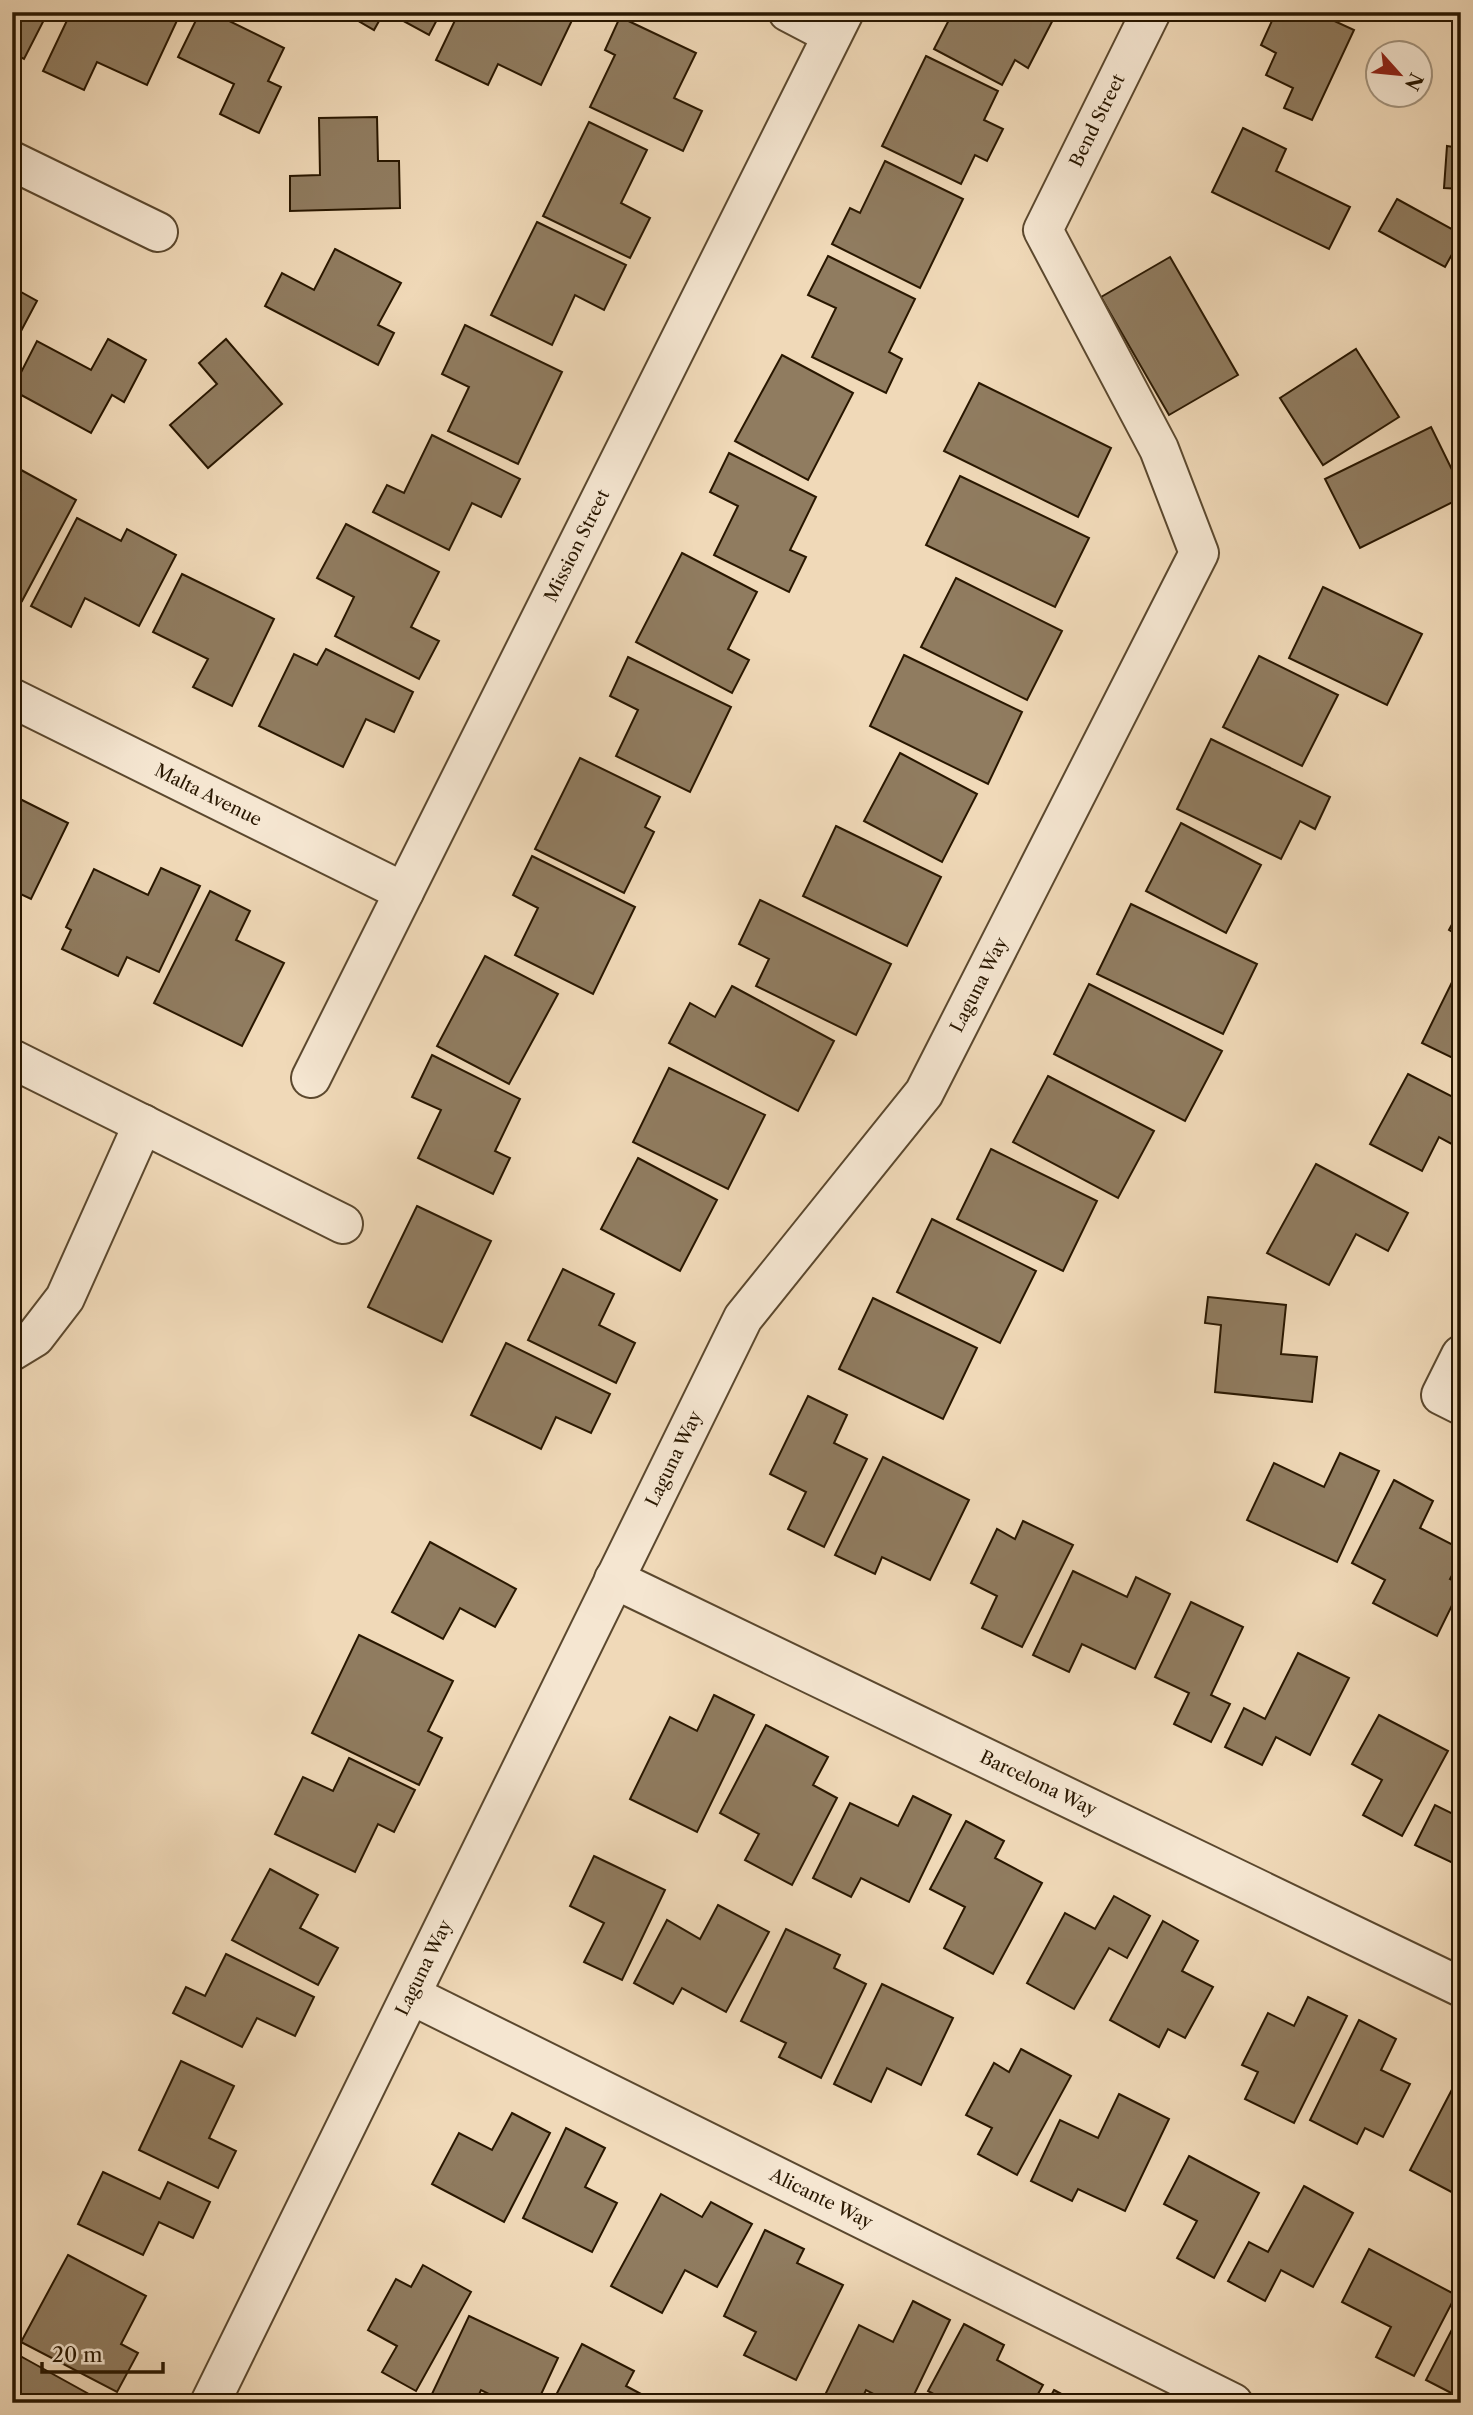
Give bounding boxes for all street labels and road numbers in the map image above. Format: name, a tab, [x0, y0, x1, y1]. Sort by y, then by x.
street label: Bend Street	[1065, 70, 1130, 171]
street label: Mission Street	[540, 485, 615, 606]
street label: Malta Avenue	[151, 759, 265, 831]
street label: Laguna Way	[946, 933, 1013, 1036]
street label: Laguna Way	[641, 1406, 707, 1510]
street label: Barcelona Way	[976, 1746, 1101, 1821]
street label: Laguna Way	[391, 1915, 457, 2019]
street label: Alicante Way	[765, 2163, 877, 2234]

